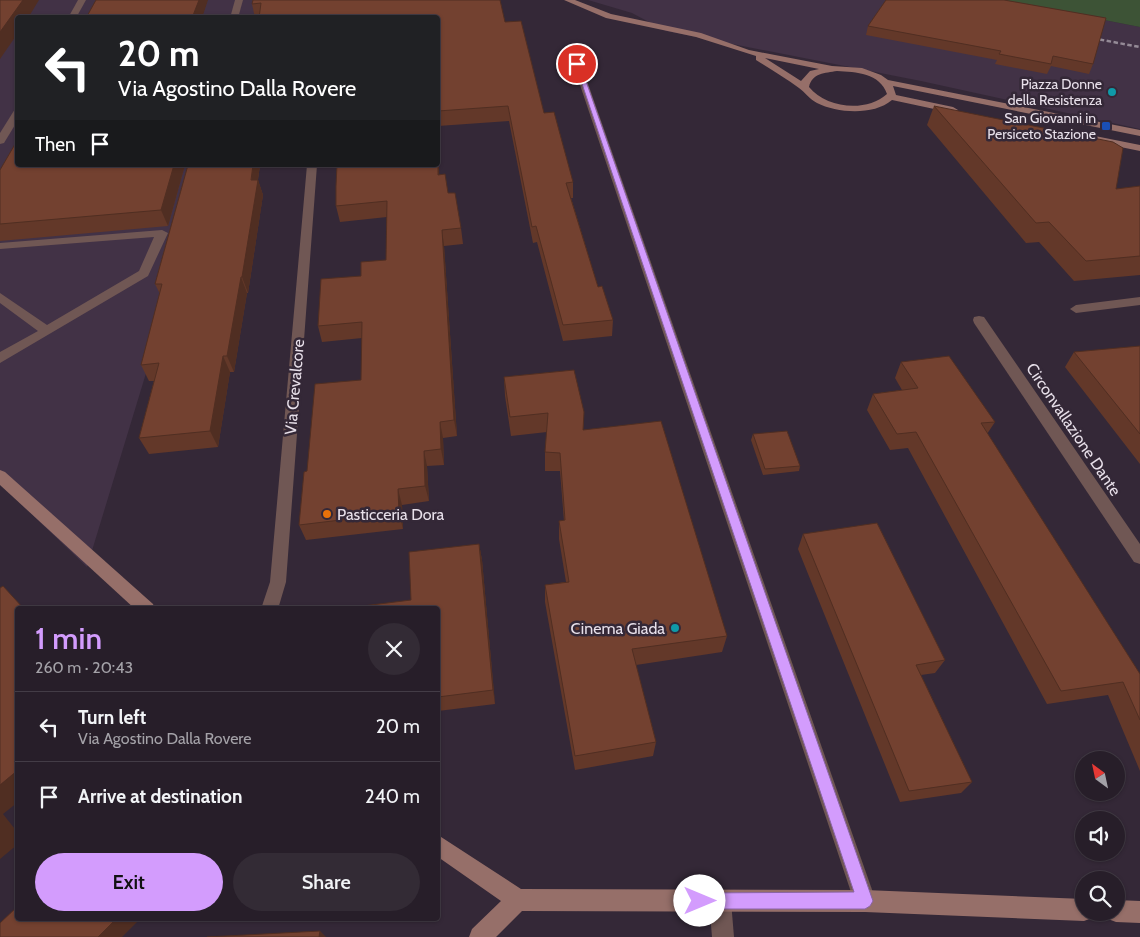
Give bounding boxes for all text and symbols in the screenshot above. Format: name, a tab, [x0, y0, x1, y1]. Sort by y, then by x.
text: 20 m	[118, 32, 200, 75]
icon: left	[35, 35, 100, 100]
pin	[556, 43, 598, 85]
icon: arrive	[563, 50, 591, 78]
text: Via Agostino Dalla Rovere	[118, 75, 356, 102]
place label: Piazza Donne della Resistenza	[1008, 75, 1102, 109]
marker: Piazza Donne della Resistenza	[1106, 86, 1118, 98]
place label: San Giovanni in Persiceto Stazione	[987, 109, 1096, 143]
marker: San Giovanni in Persiceto Stazione	[1100, 120, 1112, 132]
icon: arrive	[86, 130, 114, 158]
text: Then	[35, 133, 76, 156]
street label: Via Crevalcore	[281, 338, 308, 436]
street label: Circonvallazione Dante	[1022, 359, 1125, 499]
place label: Pasticceria Dora	[337, 505, 445, 524]
marker: Pasticceria Dora	[321, 508, 333, 520]
place label: Cinema Giada	[571, 619, 665, 638]
text: 1 min	[35, 620, 102, 657]
marker: Cinema Giada	[669, 622, 681, 634]
button: close	[368, 623, 420, 675]
text: 260 m · 20:43	[35, 658, 133, 677]
text: Turn left	[78, 706, 146, 729]
icon: left	[35, 713, 63, 741]
text: 20 m	[376, 715, 420, 738]
text: Via Agostino Dalla Rovere	[78, 729, 251, 748]
north arrow	[1075, 751, 1125, 801]
map controls	[1075, 751, 1125, 921]
icon: arrive	[35, 783, 63, 811]
text: Arrive at destination	[78, 785, 242, 808]
text: 240 m	[365, 785, 420, 808]
button: sound	[1075, 811, 1125, 861]
button: Exit	[35, 853, 223, 911]
button: Share	[233, 853, 420, 911]
button: search	[1075, 871, 1125, 921]
position arrow	[673, 874, 725, 926]

